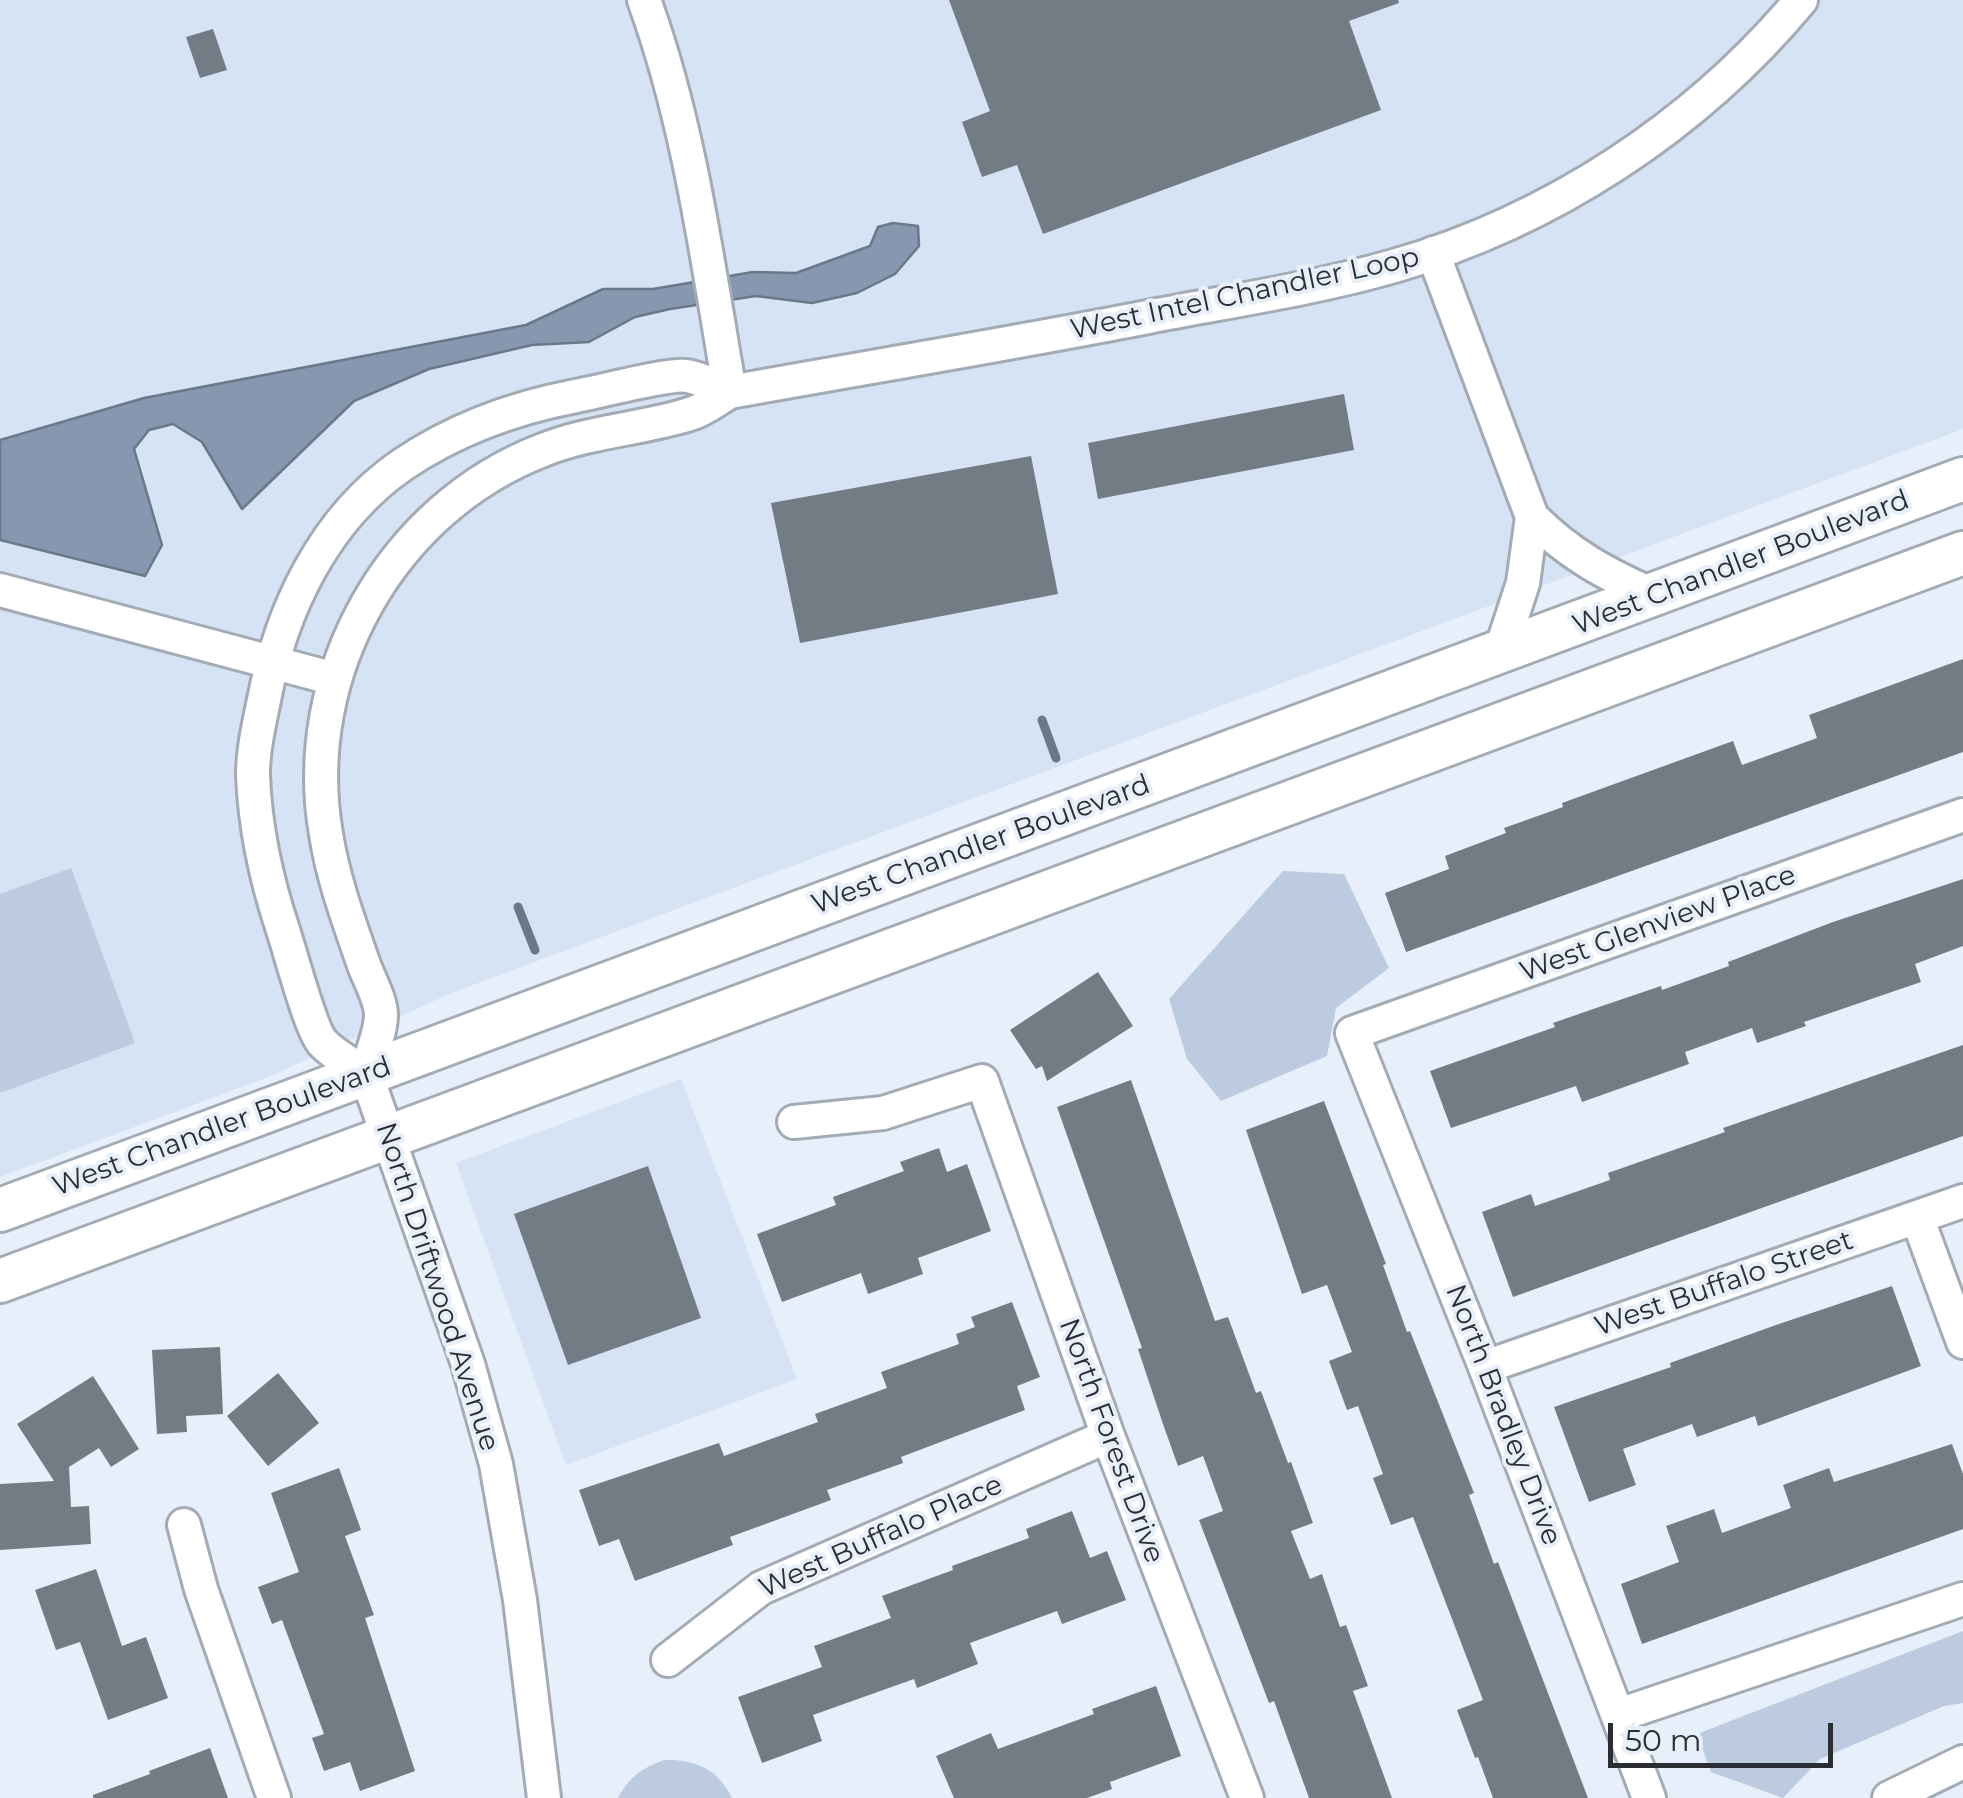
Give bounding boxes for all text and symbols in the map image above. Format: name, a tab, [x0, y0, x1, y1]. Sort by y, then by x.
street label: West Intel Chandler Loop	[1068, 241, 1422, 347]
street label: West Chandler Boulevard	[1568, 483, 1914, 643]
street label: West Chandler Boulevard	[807, 768, 1155, 922]
street label: West Glenview Place	[1515, 858, 1801, 990]
street label: West Chandler Boulevard	[48, 1050, 396, 1204]
street label: North Driftwood Avenue	[368, 1119, 506, 1455]
street label: West Buffalo Street	[1590, 1224, 1858, 1344]
street label: North Bradley Drive	[1438, 1280, 1568, 1550]
street label: North Forest Drive	[1051, 1314, 1171, 1568]
street label: West Buffalo Place	[754, 1468, 1008, 1606]
scale bar	[1613, 1703, 1838, 1765]
text: 50 m	[1625, 1722, 1702, 1759]

